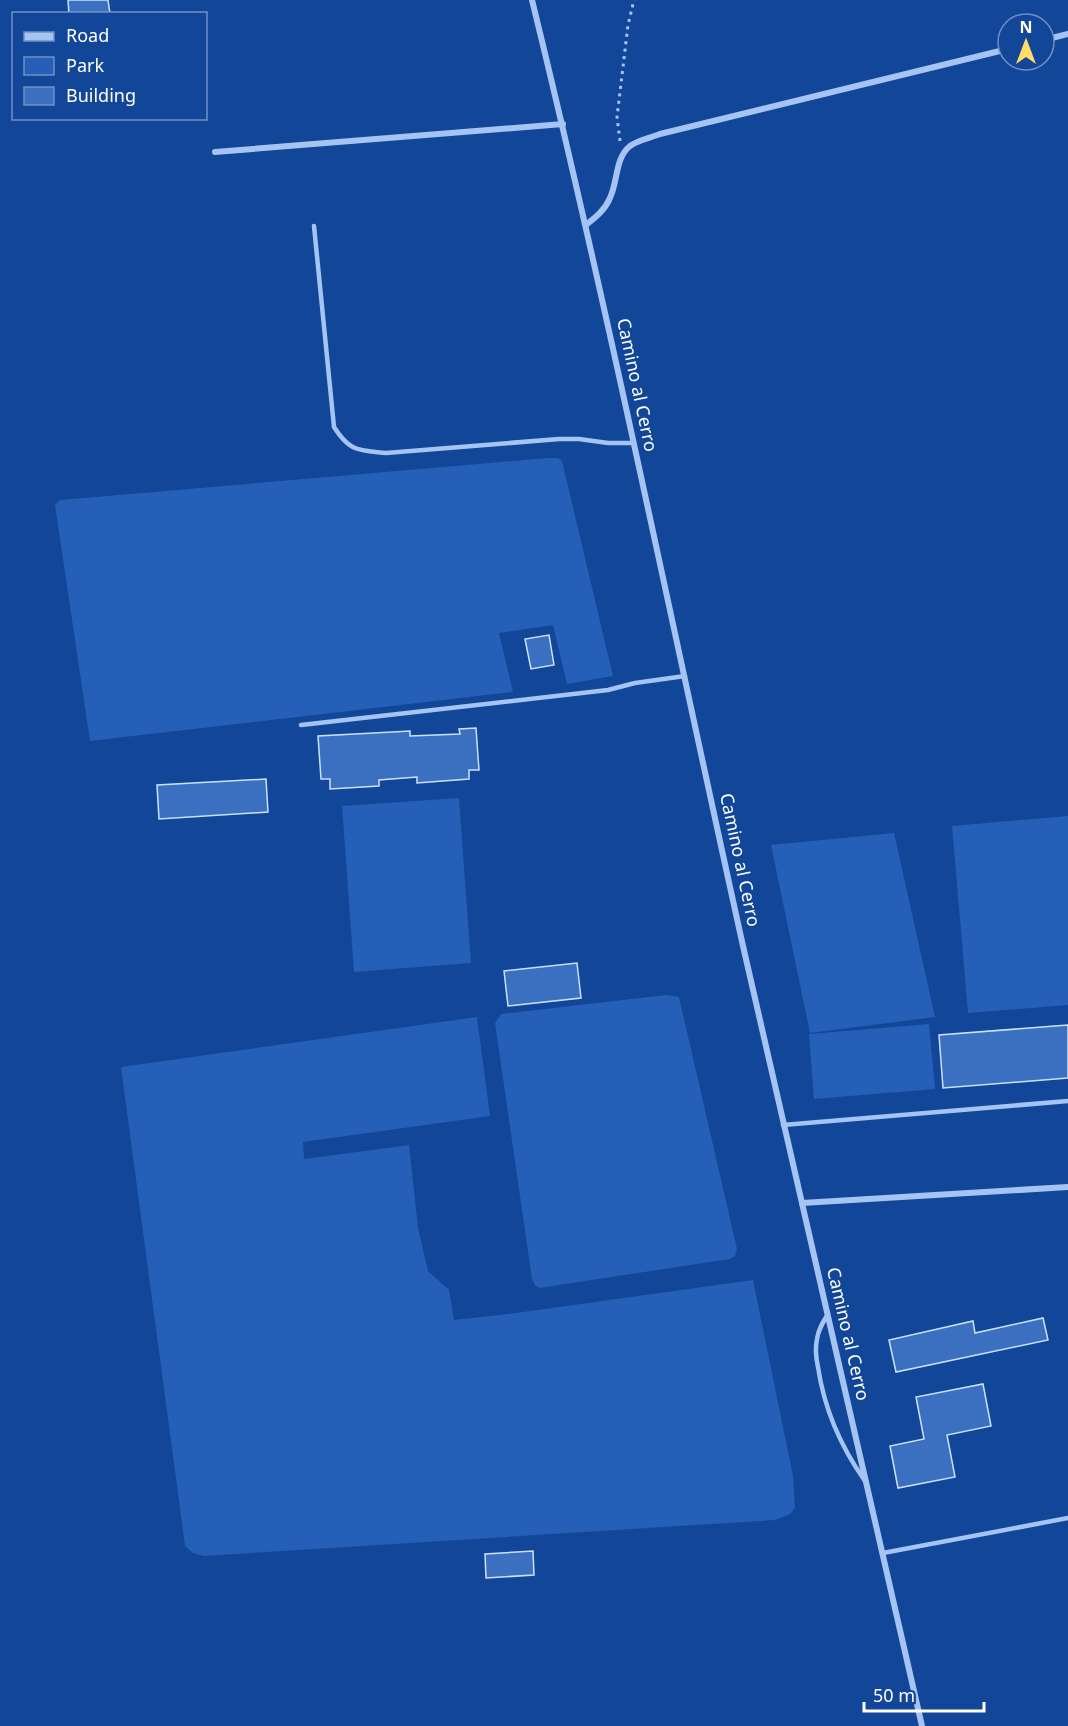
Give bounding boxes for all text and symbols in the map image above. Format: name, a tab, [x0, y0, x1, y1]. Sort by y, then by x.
legend	[12, 12, 207, 120]
north arrow	[996, 12, 1056, 72]
text: N	[1019, 16, 1033, 38]
text: Road	[66, 23, 109, 47]
text: Park	[66, 53, 104, 77]
text: Building	[66, 83, 136, 107]
street label: Camino al Cerro	[612, 316, 664, 454]
street label: Camino al Cerro	[715, 791, 767, 929]
street label: Camino al Cerro	[822, 1265, 876, 1403]
scale bar	[864, 1675, 984, 1713]
text: 50 m	[873, 1683, 915, 1707]

